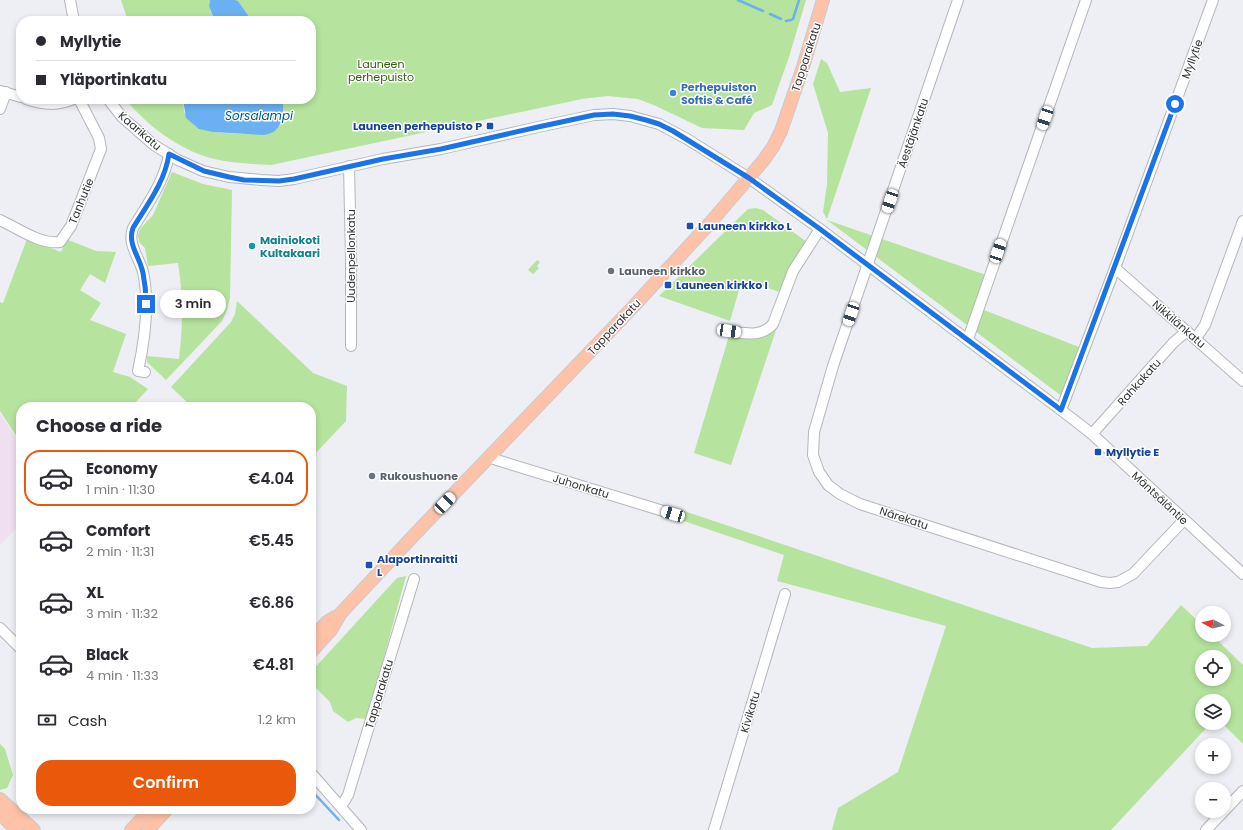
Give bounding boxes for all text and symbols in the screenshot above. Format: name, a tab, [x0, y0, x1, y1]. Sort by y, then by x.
street label: Tapparakatu	[787, 21, 825, 93]
text: Myllytie	[60, 31, 121, 52]
street label: Myllytie	[1178, 37, 1207, 81]
park label: Launeen perhepuisto	[348, 56, 414, 85]
text: Yläportinkatu	[60, 69, 167, 90]
place label: Perhepuiston Softis & Café	[681, 79, 757, 108]
marker: Perhepuiston Softis & Café	[668, 88, 678, 98]
route start	[1166, 95, 1184, 113]
street label: Äestäjänkatu	[894, 96, 932, 170]
car	[1035, 105, 1055, 131]
water label: Sorsalampi	[225, 107, 294, 124]
street label: Kaarikatu	[115, 108, 165, 154]
place label: Launeen perhepuisto P	[353, 118, 482, 134]
marker: Launeen perhepuisto P	[485, 121, 495, 131]
street label: Tanhutie	[65, 176, 97, 226]
car	[880, 188, 900, 214]
street label: Uudenpellonkatu	[343, 209, 359, 303]
place label: Launeen kirkko L	[698, 218, 793, 234]
marker: Launeen kirkko L	[685, 221, 695, 231]
place label: Mainiokoti Kultakaari	[260, 232, 320, 261]
car	[988, 238, 1008, 264]
marker: Mainiokoti Kultakaari	[247, 241, 257, 251]
place label: Launeen kirkko	[619, 263, 705, 279]
marker: Launeen kirkko	[606, 266, 616, 276]
place label: Launeen kirkko I	[676, 277, 768, 293]
marker: Launeen kirkko I	[663, 280, 673, 290]
callout: 3 min	[160, 290, 226, 318]
text: 3 min	[175, 294, 211, 313]
route end	[137, 295, 155, 313]
street label: Tapparakatu	[584, 295, 644, 359]
street label: Nikkilänkatu	[1149, 296, 1209, 352]
car	[841, 301, 861, 327]
car	[716, 323, 742, 339]
street label: Rahkakatu	[1114, 355, 1164, 409]
text: Choose a ride	[36, 413, 162, 438]
place label: Myllytie E	[1106, 444, 1159, 460]
marker: Myllytie E	[1093, 447, 1103, 457]
text: Economy	[86, 458, 158, 479]
icon: car	[38, 460, 74, 496]
text: €4.04	[249, 468, 294, 489]
place label: Rukoushuone	[380, 468, 458, 484]
street label: Mäntsäläntie	[1128, 468, 1192, 528]
street label: Juhonkatu	[551, 470, 611, 502]
marker: Rukoushuone	[367, 471, 377, 481]
text: 1 min · 11:30	[86, 480, 155, 499]
car	[432, 490, 458, 516]
street label: Närekatu	[878, 503, 930, 533]
car	[660, 505, 686, 523]
text: Comfort	[86, 520, 150, 541]
icon: car	[38, 522, 74, 558]
text: €5.45	[249, 530, 294, 551]
text: 2 min · 11:31	[86, 542, 154, 561]
place label: Alaportinraitti L	[377, 551, 458, 580]
marker: Alaportinraitti L	[364, 560, 374, 570]
text: XL	[86, 582, 104, 603]
icon: car	[38, 584, 74, 620]
text: €6.86	[249, 592, 294, 613]
text: 3 min · 11:32	[86, 604, 158, 623]
north arrow	[1195, 606, 1231, 642]
map controls	[1195, 606, 1231, 818]
text: Black	[86, 644, 129, 665]
icon: car	[38, 646, 74, 682]
button: locate	[1195, 650, 1231, 686]
text: €4.81	[253, 654, 294, 675]
street label: Tapparakatu	[361, 658, 397, 730]
text: 4 min · 11:33	[86, 666, 159, 685]
street label: Kivikatu	[736, 689, 764, 735]
button: layers	[1195, 694, 1231, 730]
icon: cash	[36, 709, 58, 731]
text: Cash	[68, 710, 107, 731]
text: 1.2 km	[258, 710, 296, 729]
button: +	[1195, 738, 1231, 774]
button: Confirm	[36, 760, 296, 806]
button: −	[1195, 782, 1231, 818]

